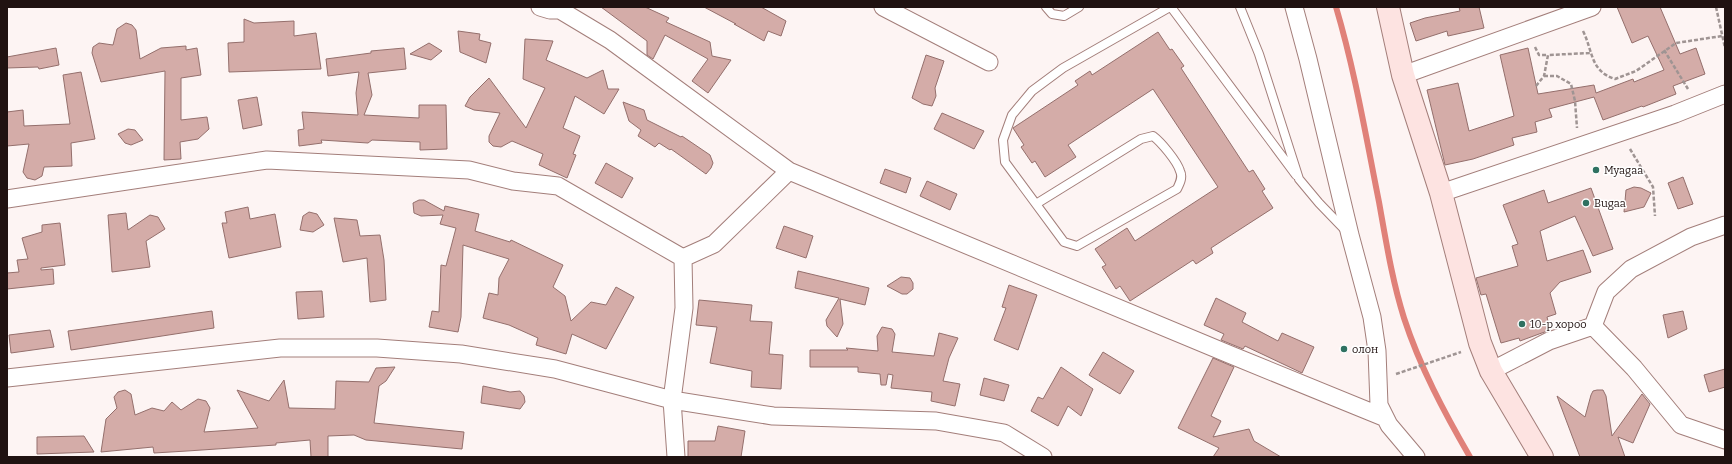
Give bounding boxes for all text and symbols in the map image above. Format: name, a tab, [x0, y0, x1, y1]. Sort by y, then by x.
place label: Myagaa	[1604, 164, 1643, 177]
marker: Myagaa	[1591, 165, 1601, 175]
place label: Bugaa	[1594, 197, 1626, 210]
marker: Bugaa	[1581, 198, 1591, 208]
place label: 10-р хороо	[1530, 318, 1587, 331]
marker: 10-р хороо	[1517, 319, 1527, 329]
place label: олон	[1352, 343, 1378, 356]
marker: олон	[1339, 344, 1349, 354]

